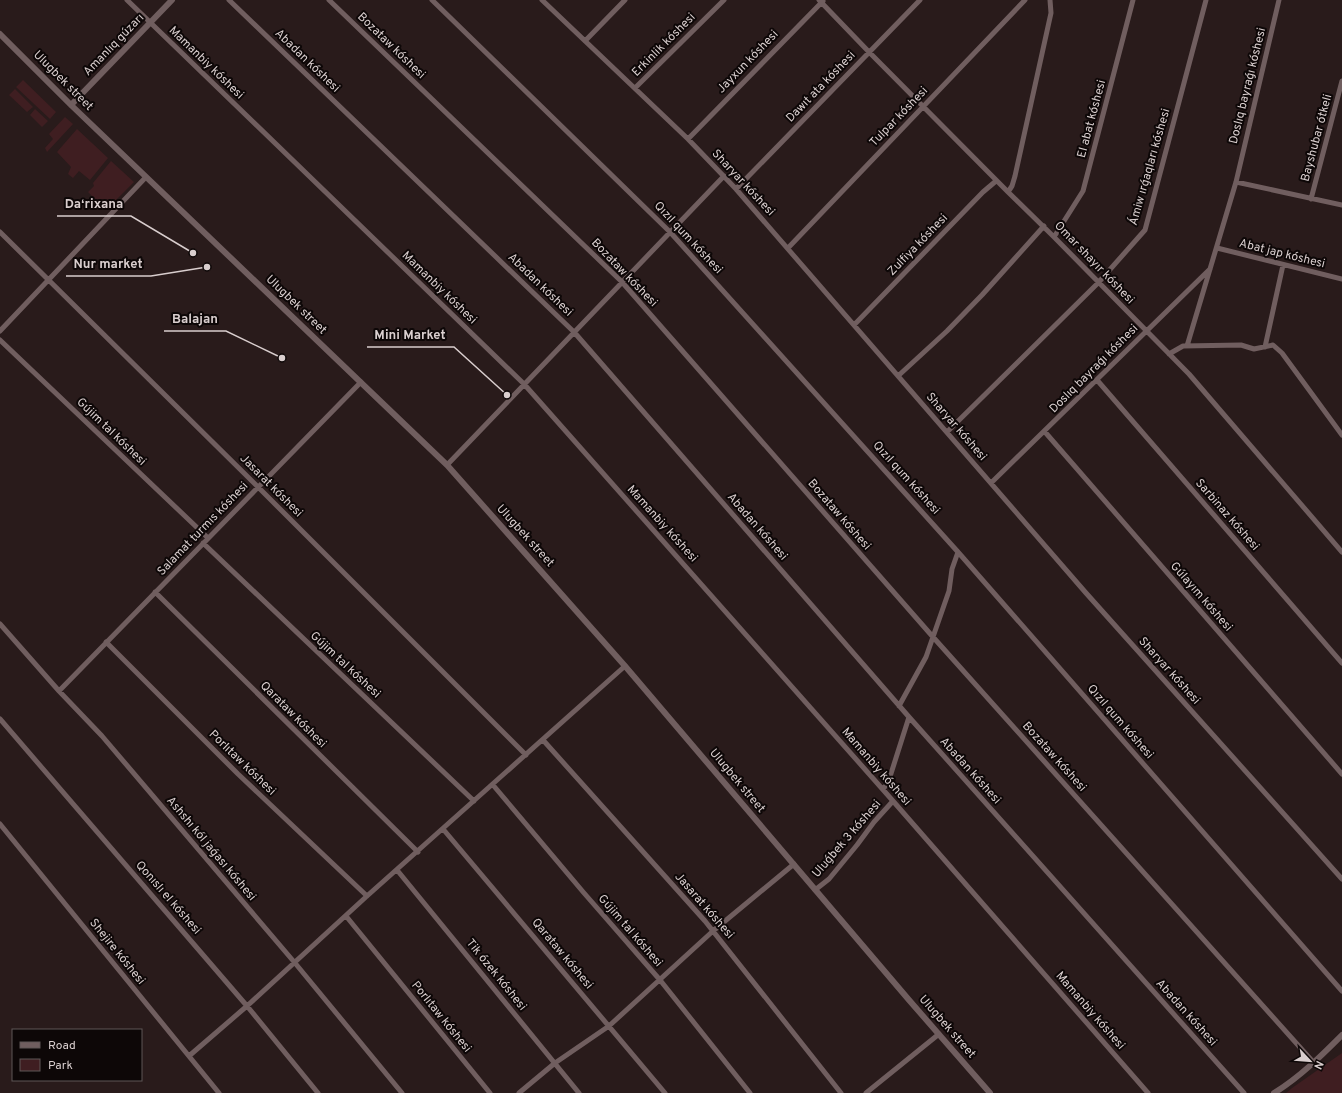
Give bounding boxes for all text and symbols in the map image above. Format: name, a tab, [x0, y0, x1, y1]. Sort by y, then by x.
street label: Bozataw kóshesi	[353, 9, 429, 83]
street label: Amanlıq gúzarı	[80, 10, 148, 80]
street label: Erkinlik kóshesi	[629, 10, 699, 80]
street label: Mamanbiy kóshesi	[165, 23, 247, 103]
street label: Abadan kóshesi	[271, 26, 343, 96]
street label: Doslıq bayraǵı kóshesi	[1226, 26, 1270, 146]
street label: Jayxun kóshesi	[714, 27, 782, 97]
street label: Ulugbek street	[29, 47, 97, 115]
street label: Dawıt ata kóshesi	[783, 48, 859, 126]
street label: El abat kóshesi	[1074, 78, 1110, 160]
street label: Tulpar kóshesi	[866, 84, 932, 150]
street label: Bayshubar ótkeli	[1298, 92, 1336, 184]
street label: Ámiw ırǵaqları kóshesi	[1126, 107, 1174, 227]
street label: Sharyar kóshesi	[708, 146, 778, 220]
callout: Daʻrixana	[57, 191, 131, 216]
text: Daʻrixana	[65, 197, 123, 213]
street label: Qızıl qum kóshesi	[650, 198, 726, 278]
street label: Zulfiya kóshesi	[884, 211, 952, 279]
street label: Omar shayır kóshesi	[1050, 218, 1138, 308]
street label: Bozataw kóshesi	[587, 235, 661, 311]
street label: Abat jap kóshesi	[1237, 236, 1327, 272]
street label: Mamanbiy kóshesi	[398, 248, 480, 328]
street label: Abadan kóshesi	[504, 250, 576, 320]
callout: Nur market	[66, 251, 151, 276]
text: Nur market	[73, 257, 143, 273]
street label: Ulugbek street	[262, 272, 330, 338]
callout: Balajan	[164, 306, 226, 331]
text: Balajan	[172, 312, 218, 328]
street label: Doslıq bayraǵı kóshesi	[1046, 321, 1142, 417]
callout: Mini Market	[367, 322, 454, 347]
text: Mini Market	[374, 328, 446, 344]
street label: Sharyar kóshesi	[922, 389, 990, 465]
street label: Gújim tal kóshesi	[73, 395, 149, 469]
street label: Qızıl qum kóshesi	[869, 438, 943, 518]
street label: Jasarat kóshesi	[236, 451, 306, 521]
street label: Bozataw kóshesi	[804, 476, 874, 554]
street label: Sarbinaz kóshesi	[1191, 476, 1263, 554]
street label: Salamat turmıs kóshesi	[154, 479, 252, 579]
street label: Mamanbiy kóshesi	[623, 482, 701, 566]
street label: Abadan kóshesi	[723, 490, 791, 564]
street label: Ulugbek street	[493, 501, 557, 571]
street label: Gúlayım kóshesi	[1166, 559, 1236, 635]
street label: Gújim tal kóshesi	[306, 628, 384, 702]
street label: Sharyar kóshesi	[1134, 634, 1204, 708]
street label: Qarataw kóshesi	[256, 678, 330, 752]
street label: Qızıl qum kóshesi	[1083, 681, 1157, 763]
street label: Bozataw kóshesi	[1018, 719, 1090, 795]
street label: Mamanbiy kóshesi	[838, 725, 914, 809]
street label: Porlıtaw kóshesi	[205, 727, 279, 799]
street label: Abadan kóshesi	[936, 734, 1004, 808]
street label: Ulugbek street	[706, 746, 768, 816]
street label: Ashshı kól jaǵası kóshesi	[163, 793, 259, 905]
street label: Uluǵbek 3 kóshesi	[809, 797, 885, 881]
street label: Qonıslı el kóshesi	[132, 858, 204, 938]
street label: Jasarat kóshesi	[671, 869, 737, 943]
street label: Gújim tal kóshesi	[594, 891, 666, 971]
street label: Qarataw kóshesi	[528, 915, 596, 993]
street label: Shejire kóshesi	[85, 916, 149, 988]
street label: Tik ózek kóshesi	[462, 936, 530, 1014]
street label: Mamanbiy kóshesi	[1052, 969, 1128, 1053]
street label: Abadan kóshesi	[1152, 976, 1220, 1050]
street label: Porlıtaw kóshesi	[407, 978, 475, 1056]
street label: Ulugbek street	[915, 992, 979, 1062]
legend	[12, 1029, 142, 1081]
text: Road	[48, 1038, 76, 1054]
north arrow	[1290, 1041, 1330, 1081]
text: Park	[48, 1058, 73, 1074]
text: N	[1310, 1058, 1326, 1072]

